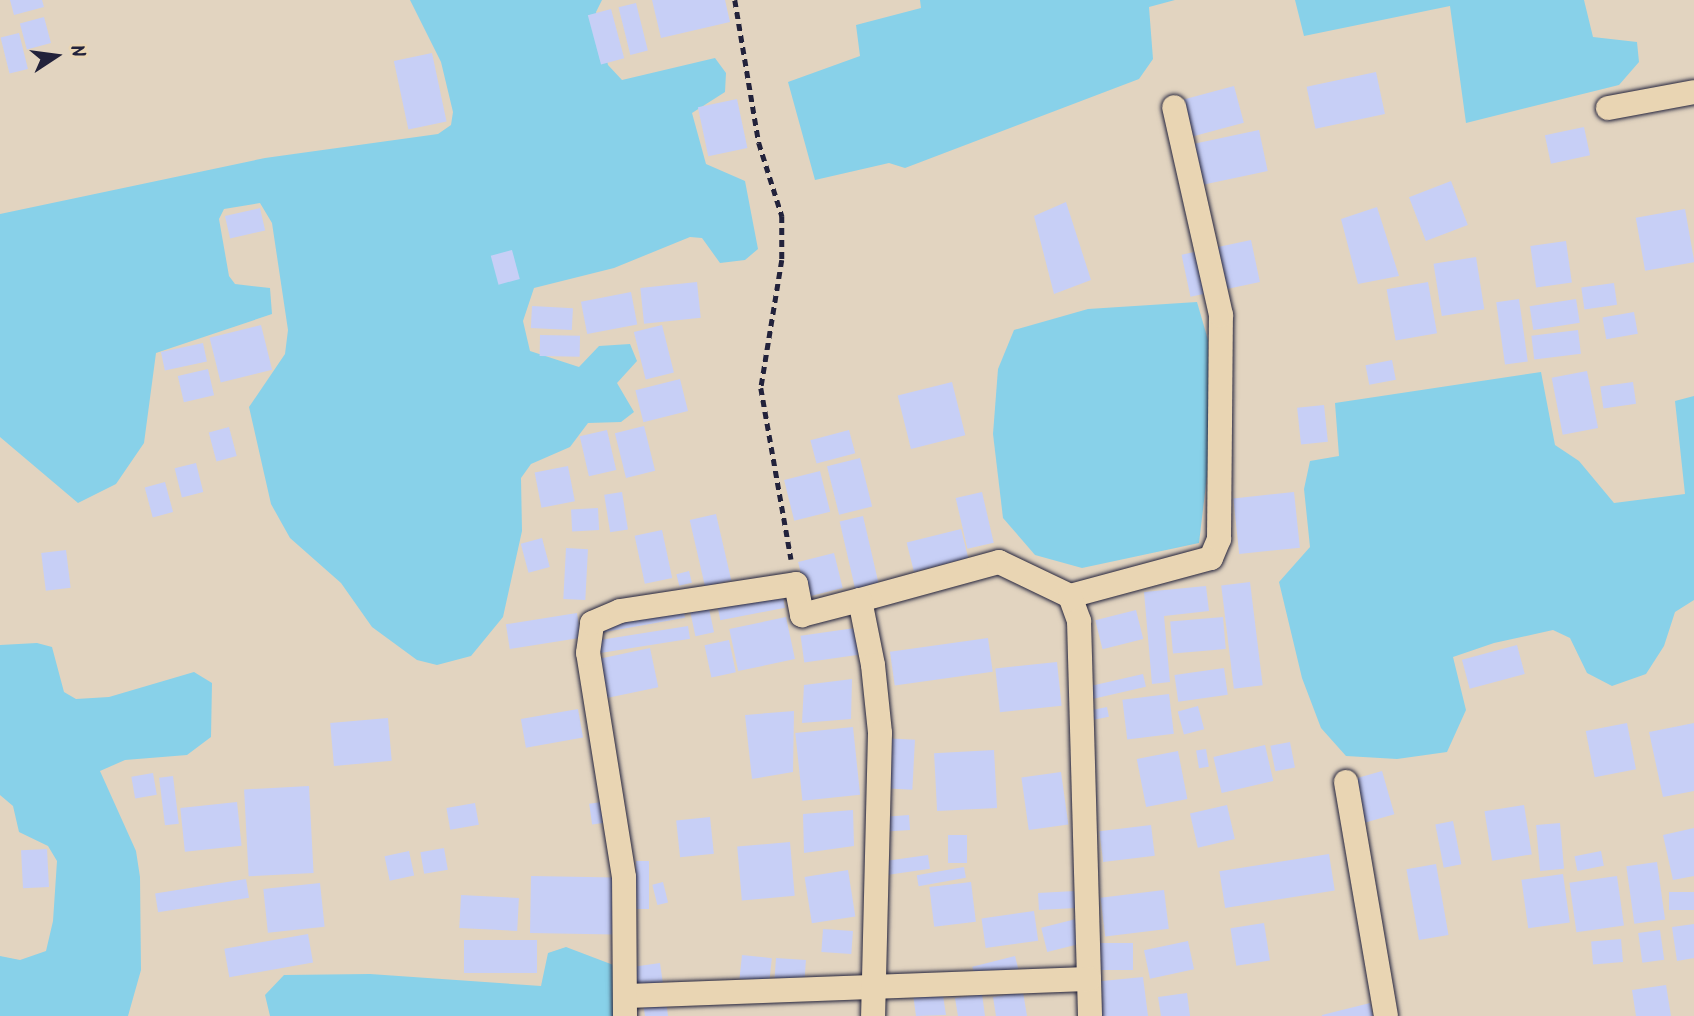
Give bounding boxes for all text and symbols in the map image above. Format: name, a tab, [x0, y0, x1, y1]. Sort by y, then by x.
north arrow	[21, 21, 91, 91]
text: N	[60, 42, 92, 60]

